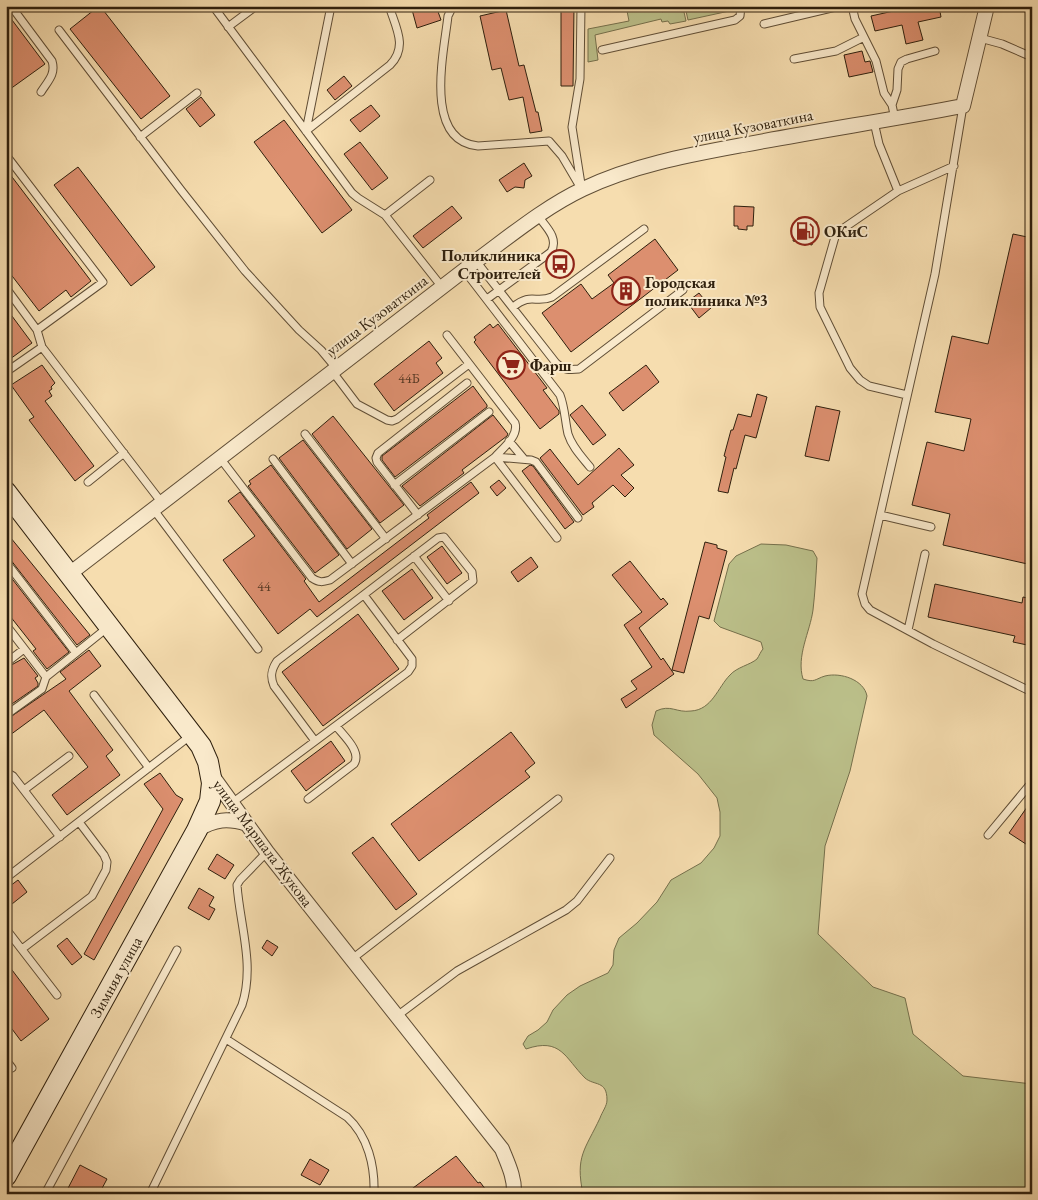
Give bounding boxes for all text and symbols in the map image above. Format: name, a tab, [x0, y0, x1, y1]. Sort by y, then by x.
street label: улица Кузоваткина	[691, 104, 815, 148]
fuel station icon: ОКиС	[790, 216, 820, 246]
place label: ОКиС	[824, 221, 868, 242]
place label: Поликлиника Строителей	[441, 245, 542, 284]
bus stop icon: Поликлиника Строителей	[545, 249, 575, 279]
street label: улица Кузоваткина	[322, 270, 432, 360]
place label: Городская поликлиника №3	[645, 272, 768, 311]
building icon: Городская поликлиника №3	[611, 276, 641, 306]
supermarket icon: Фарш	[496, 350, 526, 380]
place label: Фарш	[530, 355, 572, 376]
house number: 44Б	[398, 369, 420, 387]
house number: 44	[257, 577, 271, 595]
street label: улица Маршала Жукова	[208, 775, 318, 912]
street label: Зимняя улица	[85, 932, 147, 1021]

